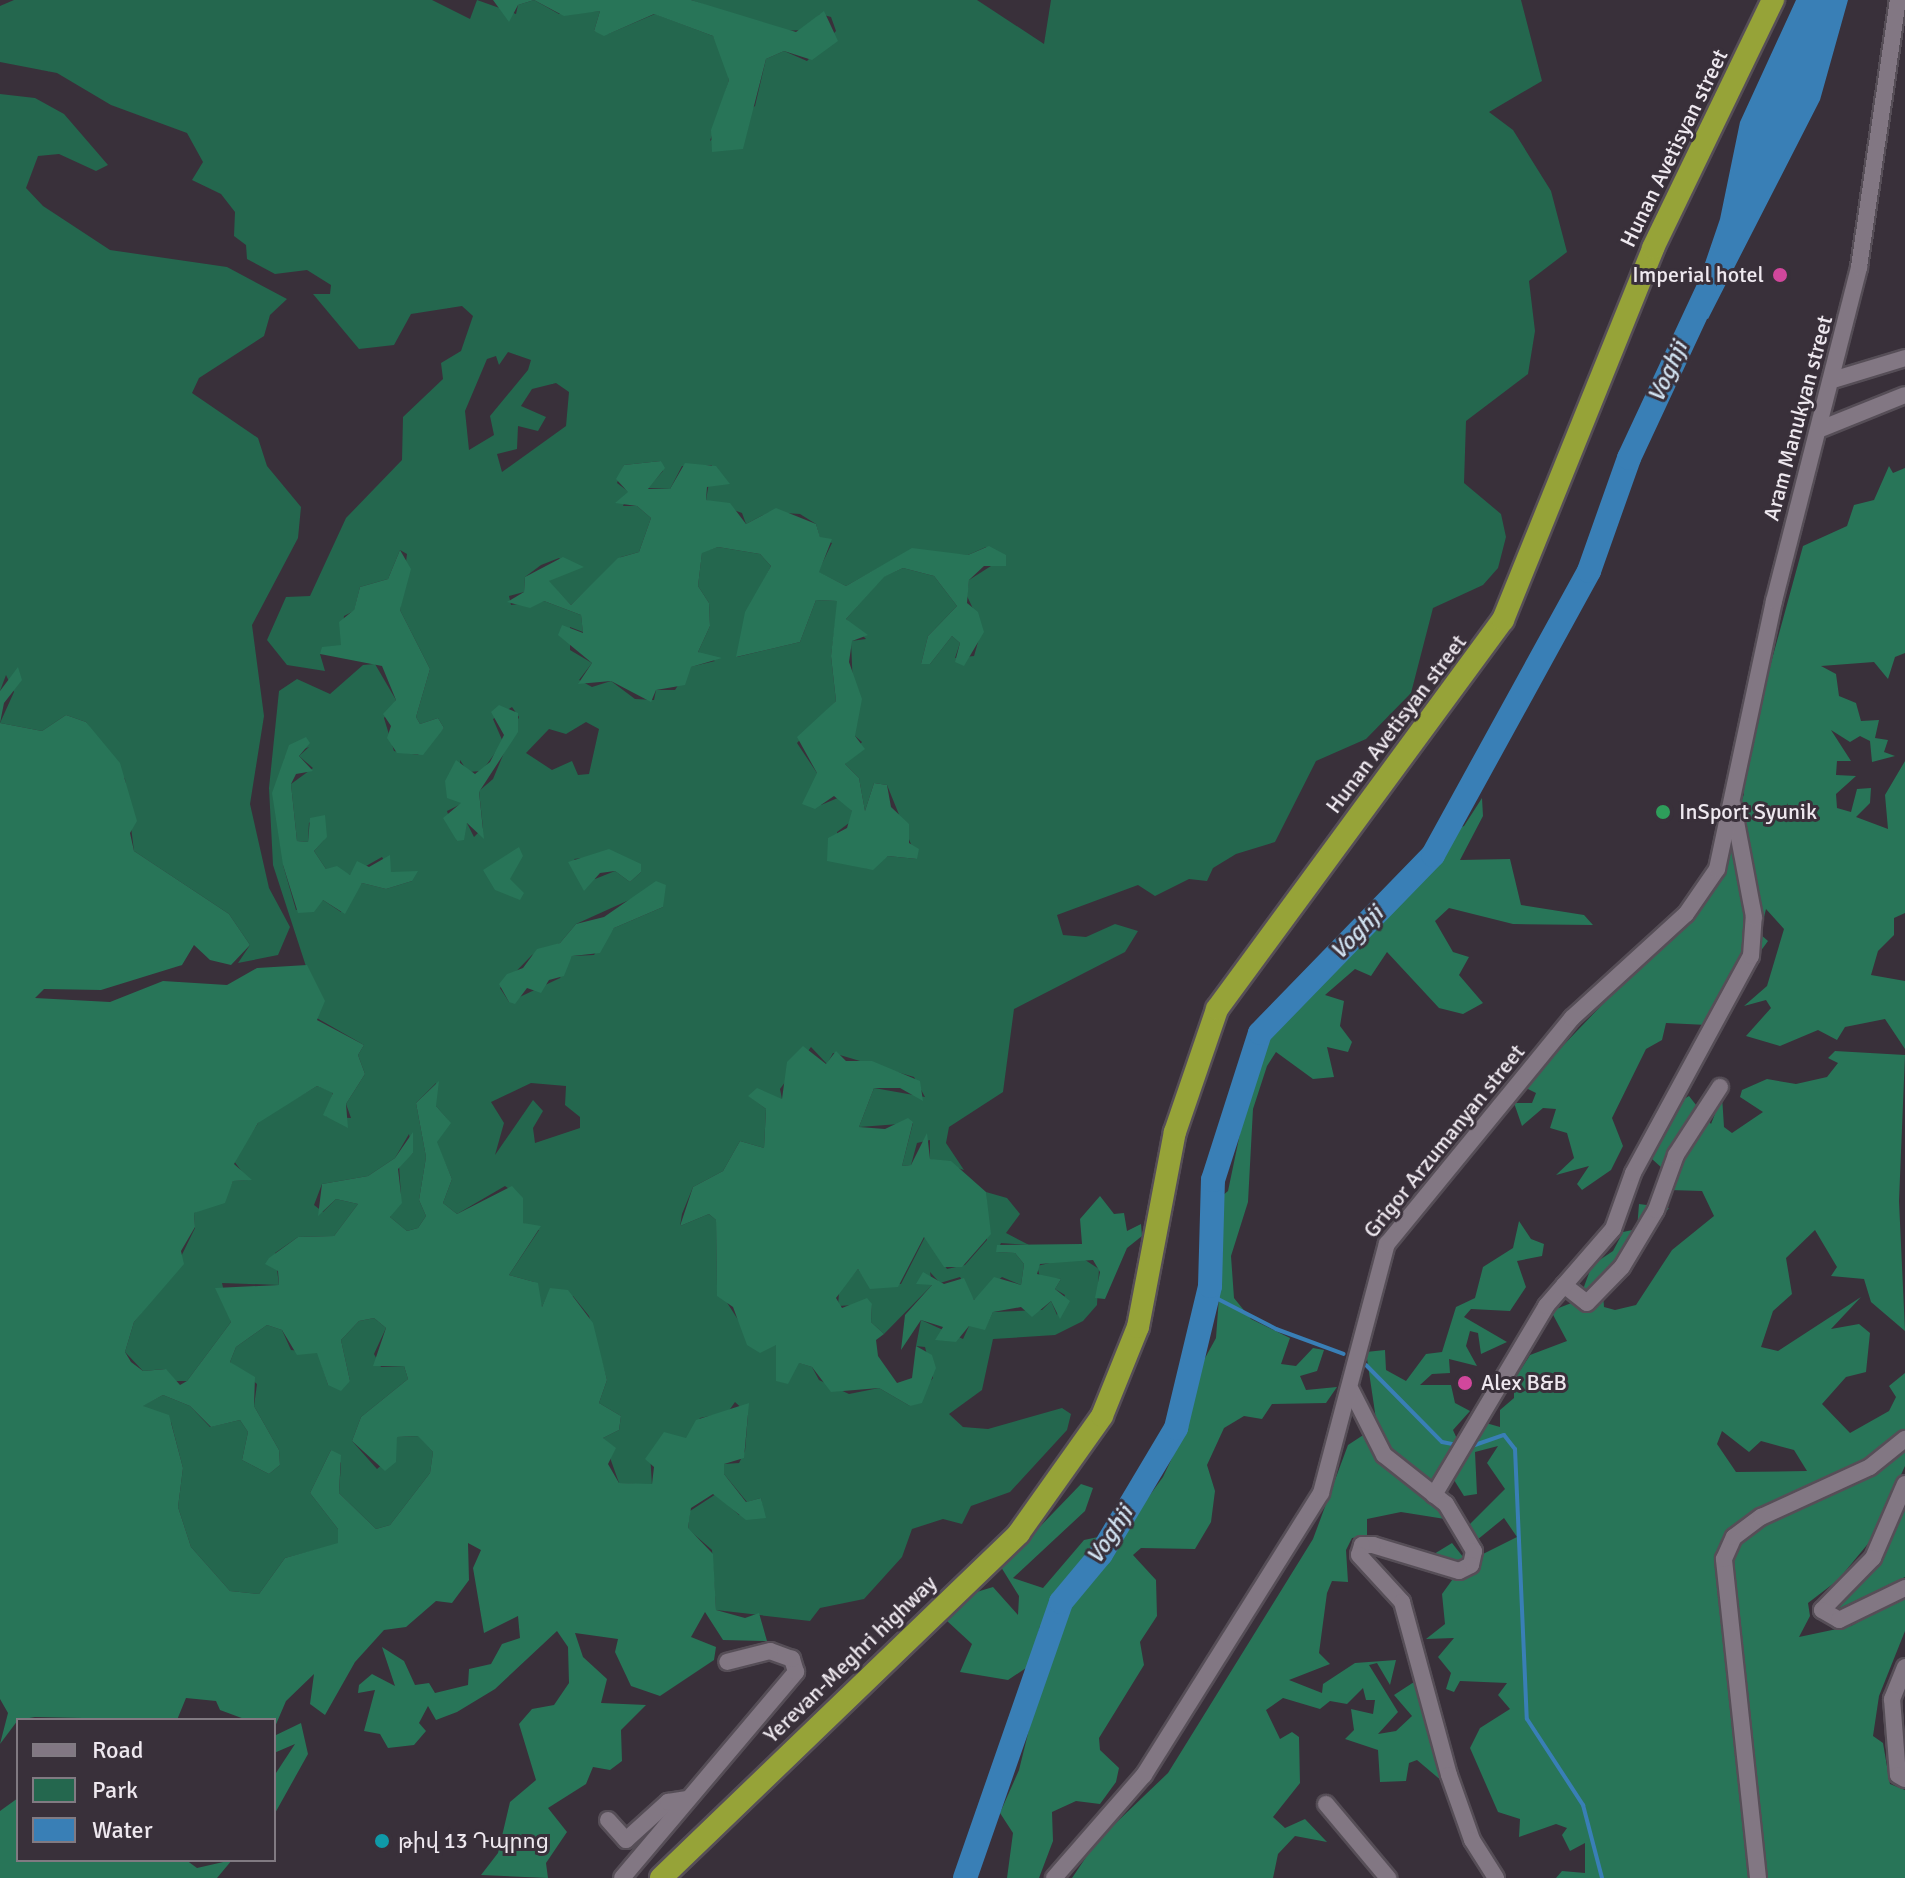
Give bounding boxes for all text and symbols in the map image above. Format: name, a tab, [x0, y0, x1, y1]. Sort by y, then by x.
street label: Hunan Avetisyan street	[1615, 45, 1733, 251]
place label: Imperial hotel	[1632, 262, 1764, 288]
marker: Imperial hotel	[1771, 266, 1789, 284]
street label: Aram Manukyan street	[1758, 312, 1838, 524]
water label: Voghji	[1642, 337, 1694, 407]
street label: Hunan Avetisyan street	[1320, 629, 1472, 819]
place label: InSport Syunik	[1679, 799, 1817, 825]
marker: InSport Syunik	[1654, 803, 1672, 821]
water label: Voghji	[1324, 900, 1390, 966]
street label: Grigor Arzumanyan street	[1358, 1039, 1530, 1243]
place label: Alex B&B	[1481, 1370, 1567, 1396]
marker: Alex B&B	[1456, 1374, 1474, 1392]
water label: Voghji	[1081, 1500, 1139, 1570]
street label: Yerevan-Meghri highway	[758, 1570, 942, 1748]
legend	[16, 1718, 276, 1862]
text: Road	[92, 1735, 143, 1765]
text: Park	[92, 1775, 138, 1805]
text: Water	[92, 1815, 152, 1845]
place label: թիվ 13 Դպրոց	[398, 1828, 549, 1854]
marker: թիվ 13 Դպրոց	[373, 1832, 391, 1850]

